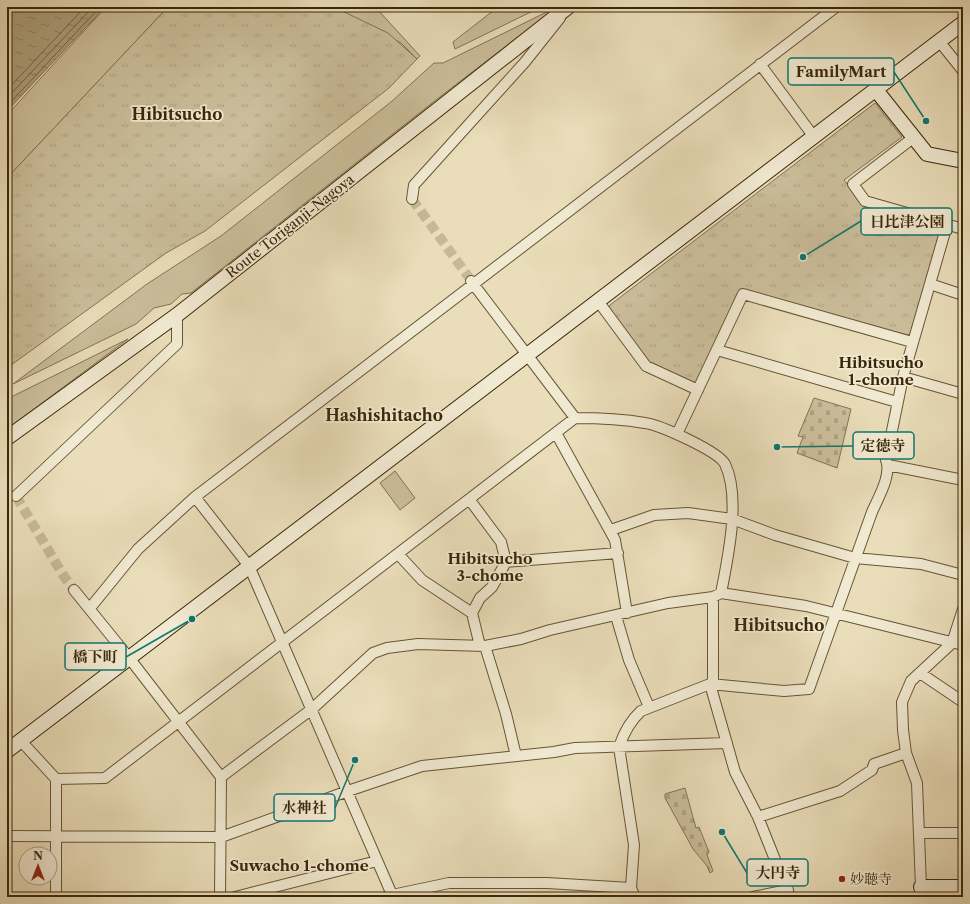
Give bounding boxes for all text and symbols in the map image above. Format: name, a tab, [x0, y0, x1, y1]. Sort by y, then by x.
callout: FamilyMart	[788, 58, 894, 85]
text: FamilyMart	[796, 62, 886, 81]
district label: Hibitsucho	[132, 104, 222, 124]
street label: Route Toriganji-Nagoya	[222, 170, 358, 282]
callout: 日比津公園	[861, 208, 952, 235]
text: 日比津公園	[869, 212, 945, 231]
district label: Hibitsucho 1-chome	[838, 353, 924, 389]
district label: Hashishitacho	[325, 405, 443, 425]
callout: 定徳寺	[853, 432, 914, 459]
text: 定徳寺	[860, 436, 906, 455]
district label: Hibitsucho 3-chome	[447, 549, 533, 585]
district label: Hibitsucho	[734, 615, 824, 635]
callout: 橋下町	[65, 643, 126, 670]
text: 橋下町	[72, 647, 118, 666]
callout: 水神社	[274, 794, 335, 821]
text: 水神社	[281, 798, 327, 817]
north arrow	[18, 846, 58, 886]
text: N	[33, 849, 43, 863]
district label: Suwacho 1-chome	[229, 856, 369, 875]
callout: 大円寺	[747, 859, 808, 886]
text: 大円寺	[755, 863, 801, 882]
place label: 妙聴寺	[850, 870, 892, 888]
marker: 妙聴寺	[837, 874, 847, 884]

